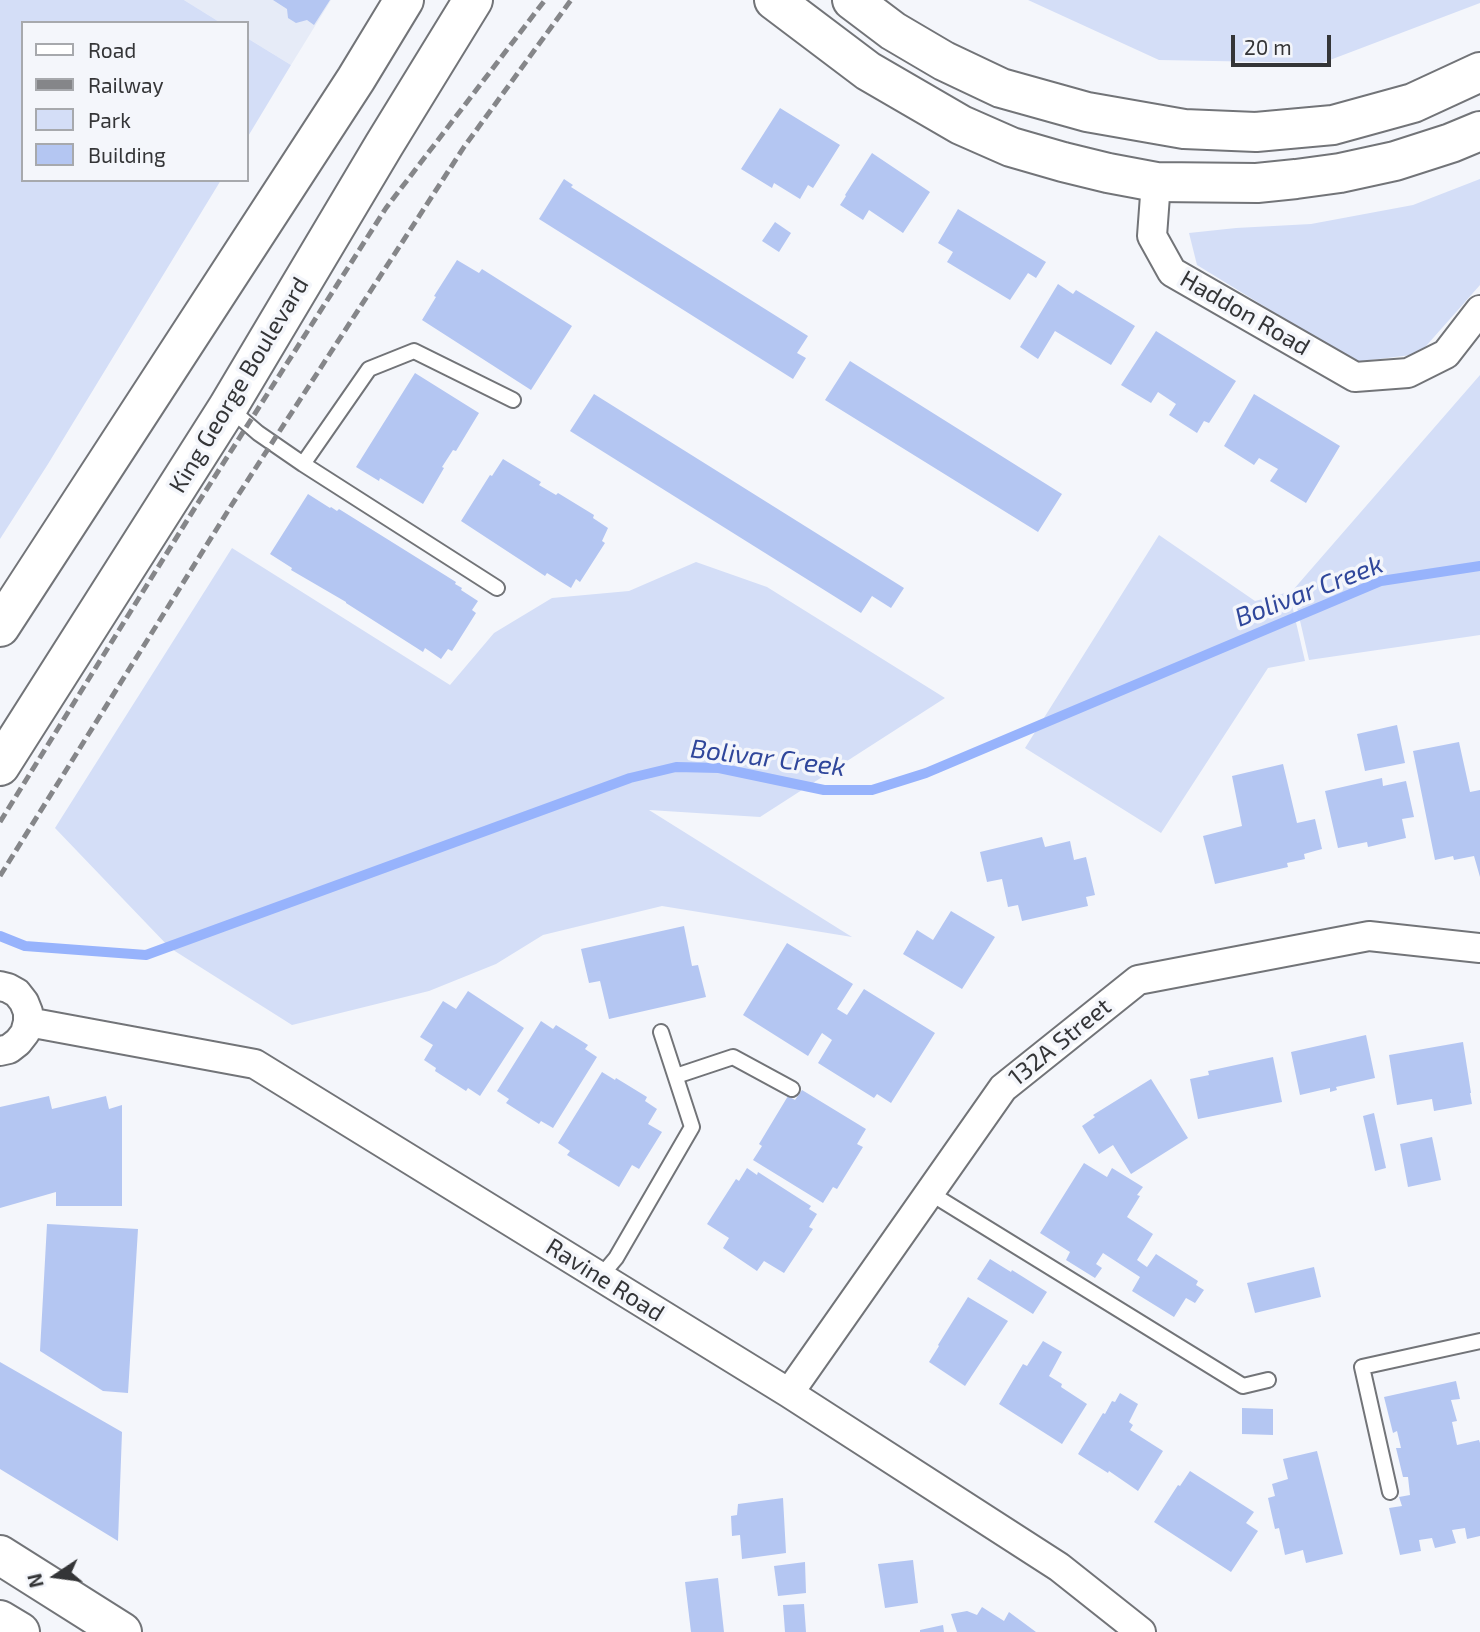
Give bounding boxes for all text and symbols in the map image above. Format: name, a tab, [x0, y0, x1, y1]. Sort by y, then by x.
legend	[21, 21, 248, 182]
scale bar	[1235, 21, 1335, 65]
text: 20 m	[1244, 34, 1292, 59]
text: Road	[88, 37, 136, 62]
text: Railway	[88, 72, 164, 97]
text: Park	[88, 107, 131, 132]
text: Building	[88, 142, 166, 167]
street label: Haddon Road	[1175, 264, 1315, 362]
street label: King George Boulevard	[163, 272, 315, 498]
water label: Bolivar Creek	[1231, 549, 1387, 633]
water label: Bolivar Creek	[689, 733, 847, 783]
street label: 132A Street	[1003, 992, 1117, 1092]
street label: Ravine Road	[540, 1232, 670, 1328]
north arrow	[21, 1541, 91, 1611]
text: N	[22, 1572, 48, 1590]

